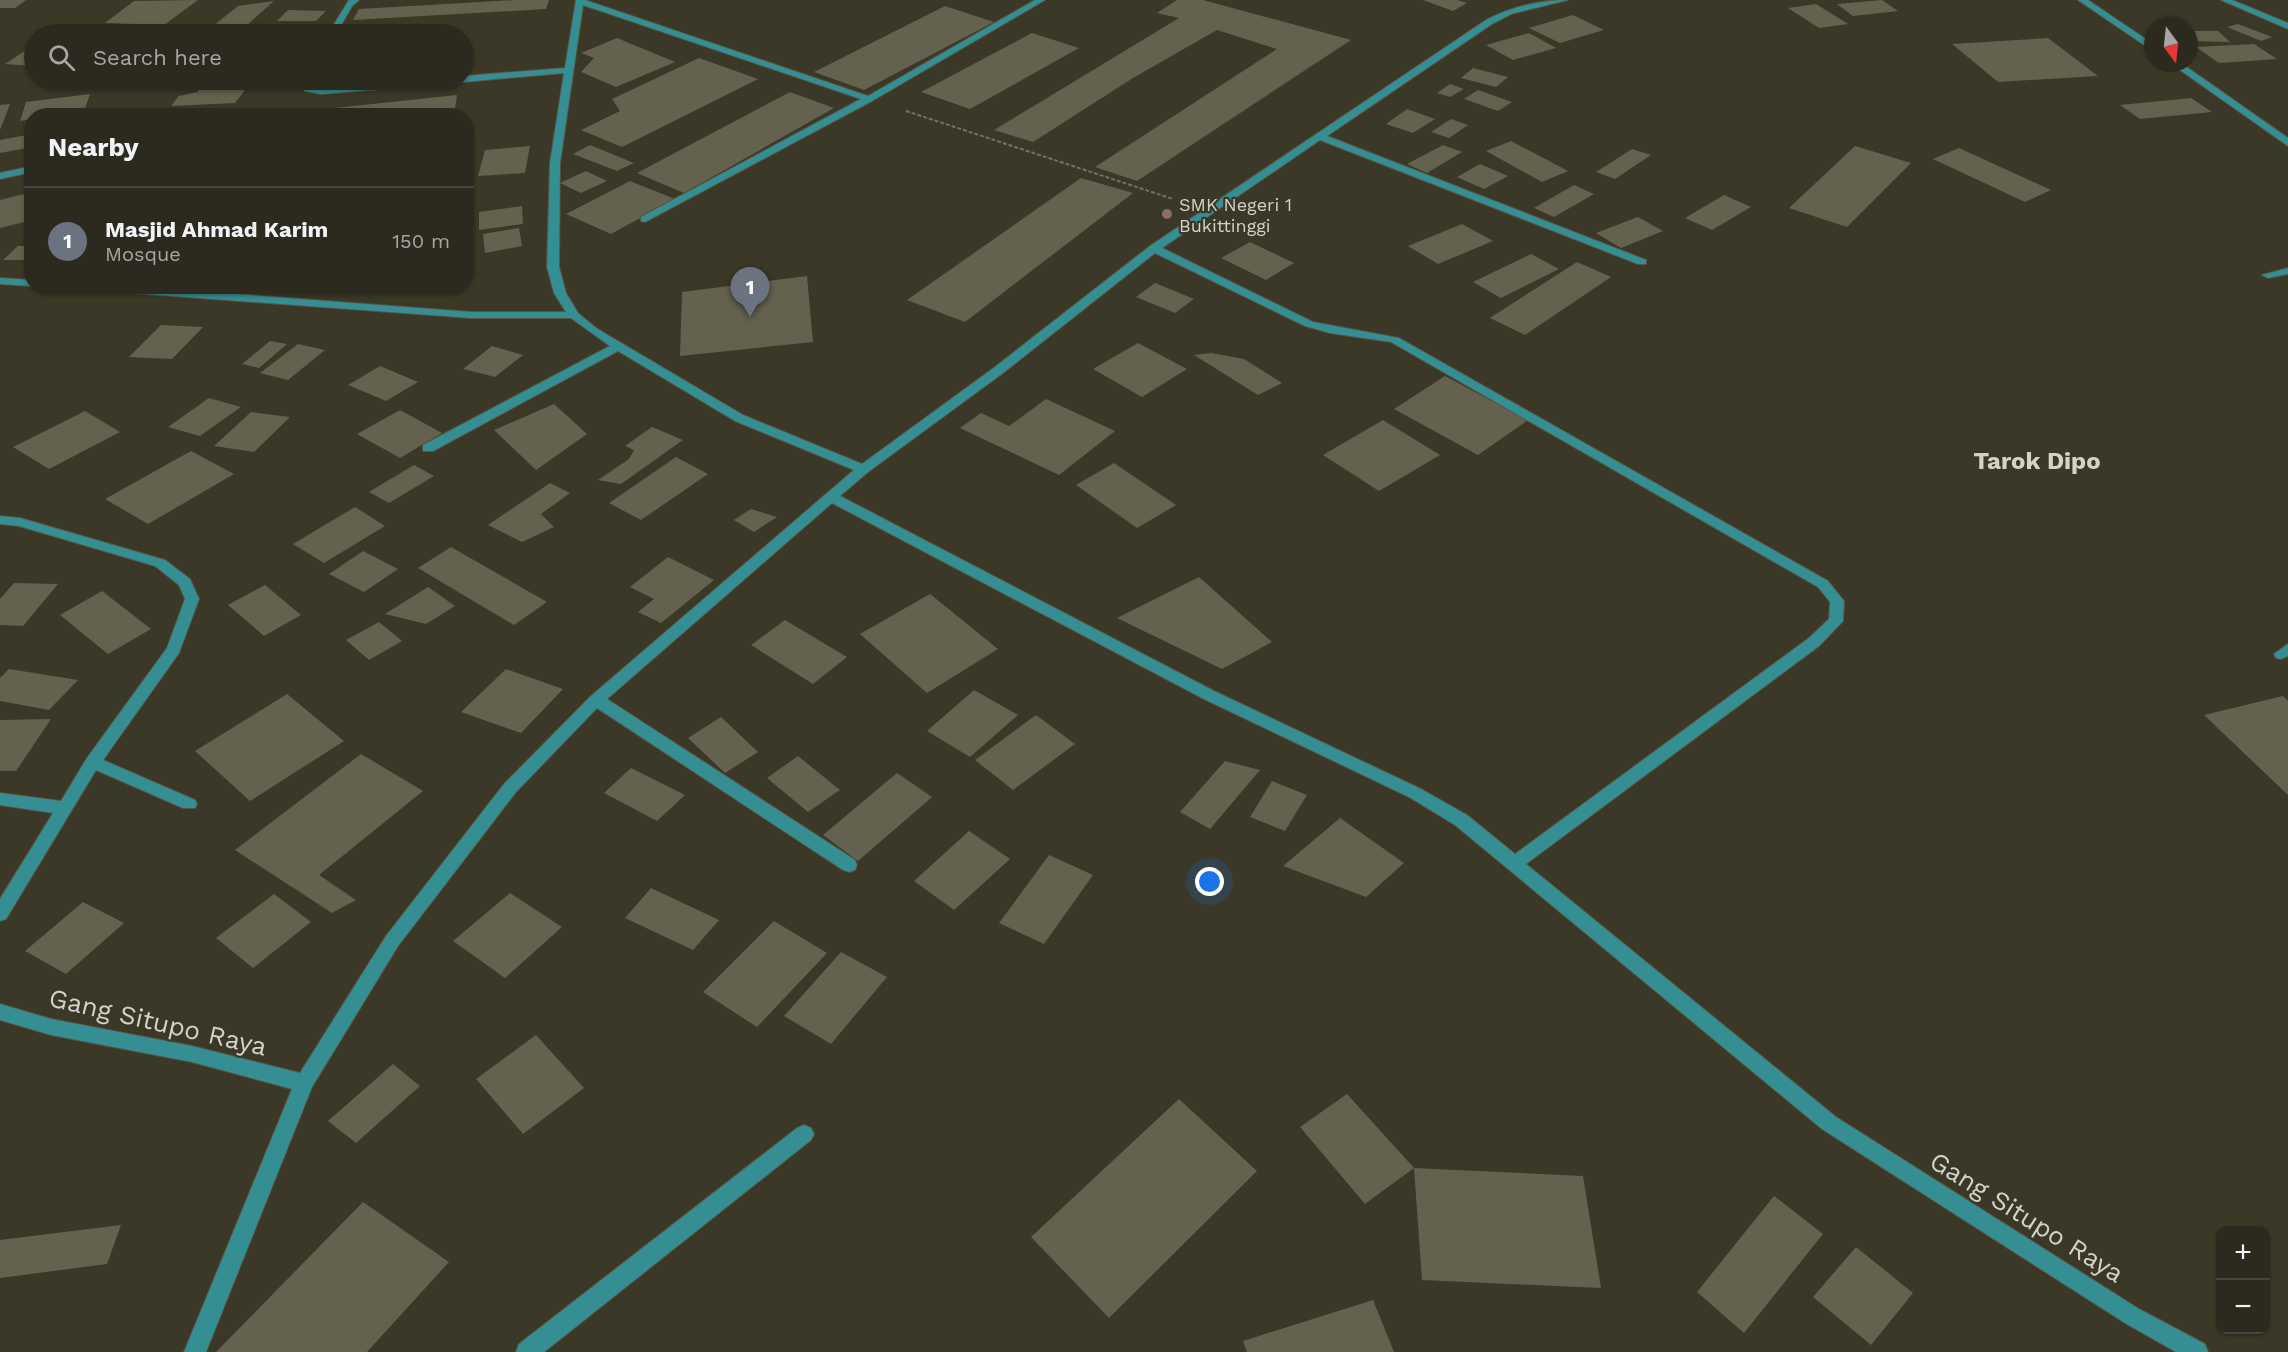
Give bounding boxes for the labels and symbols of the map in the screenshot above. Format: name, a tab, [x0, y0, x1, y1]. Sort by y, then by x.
north arrow	[2144, 18, 2198, 72]
place label: SMK Negeri 1 Bukittinggi	[1179, 194, 1292, 236]
marker: SMK Negeri 1 Bukittinggi	[1160, 207, 1174, 221]
pin: 1	[730, 268, 770, 317]
district label: Tarok Dipo	[1973, 447, 2101, 475]
your location	[1195, 867, 1224, 896]
street label: Gang Situpo Raya	[46, 982, 270, 1062]
street label: Gang Situpo Raya	[1925, 1145, 2130, 1289]

